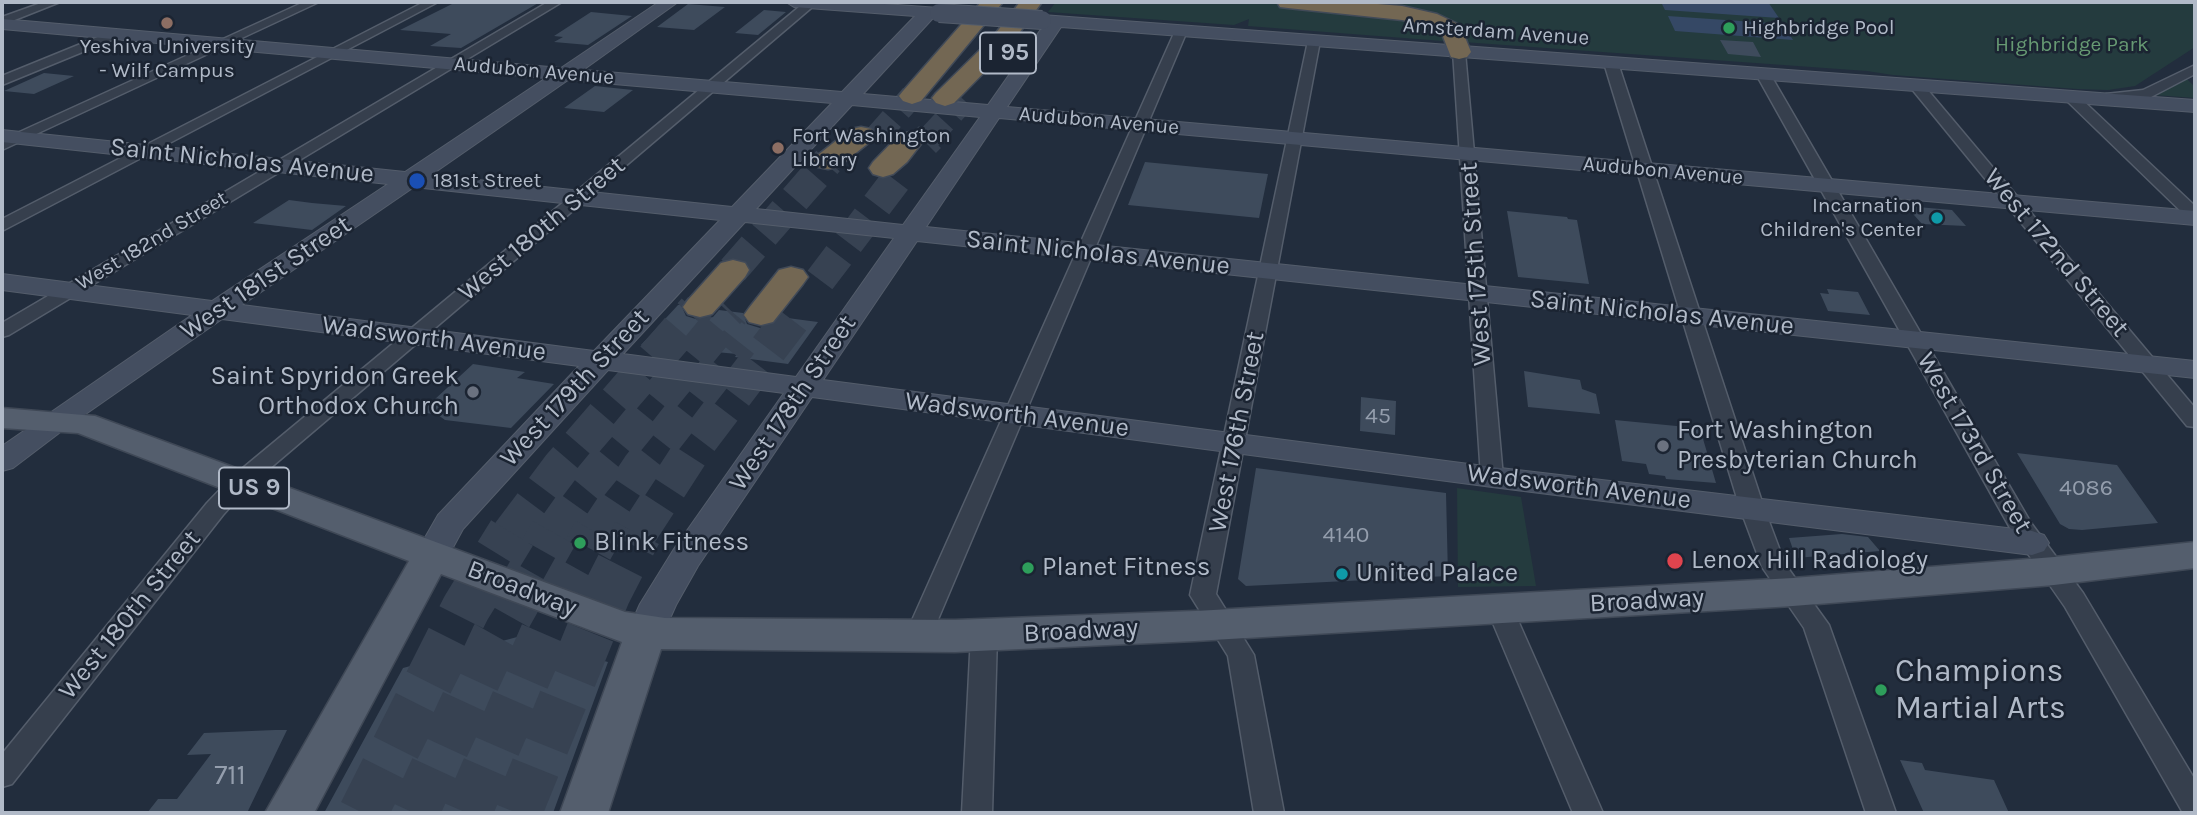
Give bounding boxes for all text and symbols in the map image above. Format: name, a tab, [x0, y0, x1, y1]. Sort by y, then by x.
street label: Amsterdam Avenue	[1402, 13, 1590, 51]
marker: Yeshiva University - Wilf Campus	[159, 15, 175, 31]
place label: Highbridge Pool	[1743, 15, 1895, 41]
marker: Highbridge Pool	[1721, 20, 1737, 36]
road number: I 95	[980, 32, 1036, 74]
park label: Highbridge Park	[1995, 32, 2149, 58]
place label: Yeshiva University - Wilf Campus	[80, 34, 254, 84]
street label: Audubon Avenue	[453, 51, 615, 91]
street label: Audubon Avenue	[1018, 101, 1180, 141]
place label: Fort Washington Library	[792, 123, 951, 173]
street label: Saint Nicholas Avenue	[108, 132, 376, 190]
marker: Fort Washington Library	[770, 140, 786, 156]
street label: West 180th Street	[452, 150, 632, 308]
street label: Audubon Avenue	[1582, 151, 1744, 191]
street label: West 175th Street	[1453, 161, 1499, 367]
street label: West 172nd Street	[1977, 163, 2135, 343]
place label: 181st Street	[433, 168, 541, 194]
marker: 181st Street	[407, 171, 427, 191]
street label: West 182nd Street	[72, 186, 232, 296]
place label: Incarnation Children's Center	[1760, 193, 1923, 243]
street label: West 181st Street	[175, 209, 357, 347]
marker: Incarnation Children's Center	[1929, 210, 1945, 226]
street label: Saint Nicholas Avenue	[964, 224, 1232, 282]
street label: Saint Nicholas Avenue	[1528, 284, 1796, 342]
street label: West 179th Street	[494, 303, 656, 473]
street label: West 178th Street	[723, 309, 863, 497]
street label: Wadsworth Avenue	[320, 310, 548, 368]
street label: West 176th Street	[1202, 329, 1272, 535]
street label: West 173rd Street	[1910, 347, 2038, 539]
place label: Saint Spyridon Greek Orthodox Church	[210, 361, 459, 422]
marker: Saint Spyridon Greek Orthodox Church	[465, 384, 481, 400]
street label: Wadsworth Avenue	[903, 386, 1131, 444]
house number: 45	[1365, 402, 1391, 430]
place label: Fort Washington Presbyterian Church	[1677, 415, 1918, 476]
marker: Fort Washington Presbyterian Church	[1655, 438, 1671, 454]
street label: Wadsworth Avenue	[1465, 458, 1693, 516]
road number: US 9	[219, 467, 289, 508]
house number: 4086	[2059, 474, 2113, 502]
house number: 4140	[1323, 521, 1369, 549]
street label: West 180th Street	[52, 524, 208, 706]
place label: Blink Fitness	[594, 527, 749, 559]
marker: Blink Fitness	[572, 535, 588, 551]
place label: Lenox Hill Radiology	[1691, 545, 1928, 577]
marker: Lenox Hill Radiology	[1665, 551, 1685, 571]
place label: Planet Fitness	[1042, 552, 1210, 584]
street label: Broadway	[463, 554, 581, 624]
place label: United Palace	[1356, 558, 1518, 590]
marker: Planet Fitness	[1020, 560, 1036, 576]
marker: United Palace	[1334, 566, 1350, 582]
street label: Broadway	[1589, 582, 1705, 620]
street label: Broadway	[1023, 612, 1139, 650]
place label: Champions Martial Arts	[1895, 653, 2066, 728]
marker: Champions Martial Arts	[1873, 682, 1889, 698]
house number: 711	[214, 759, 246, 793]

